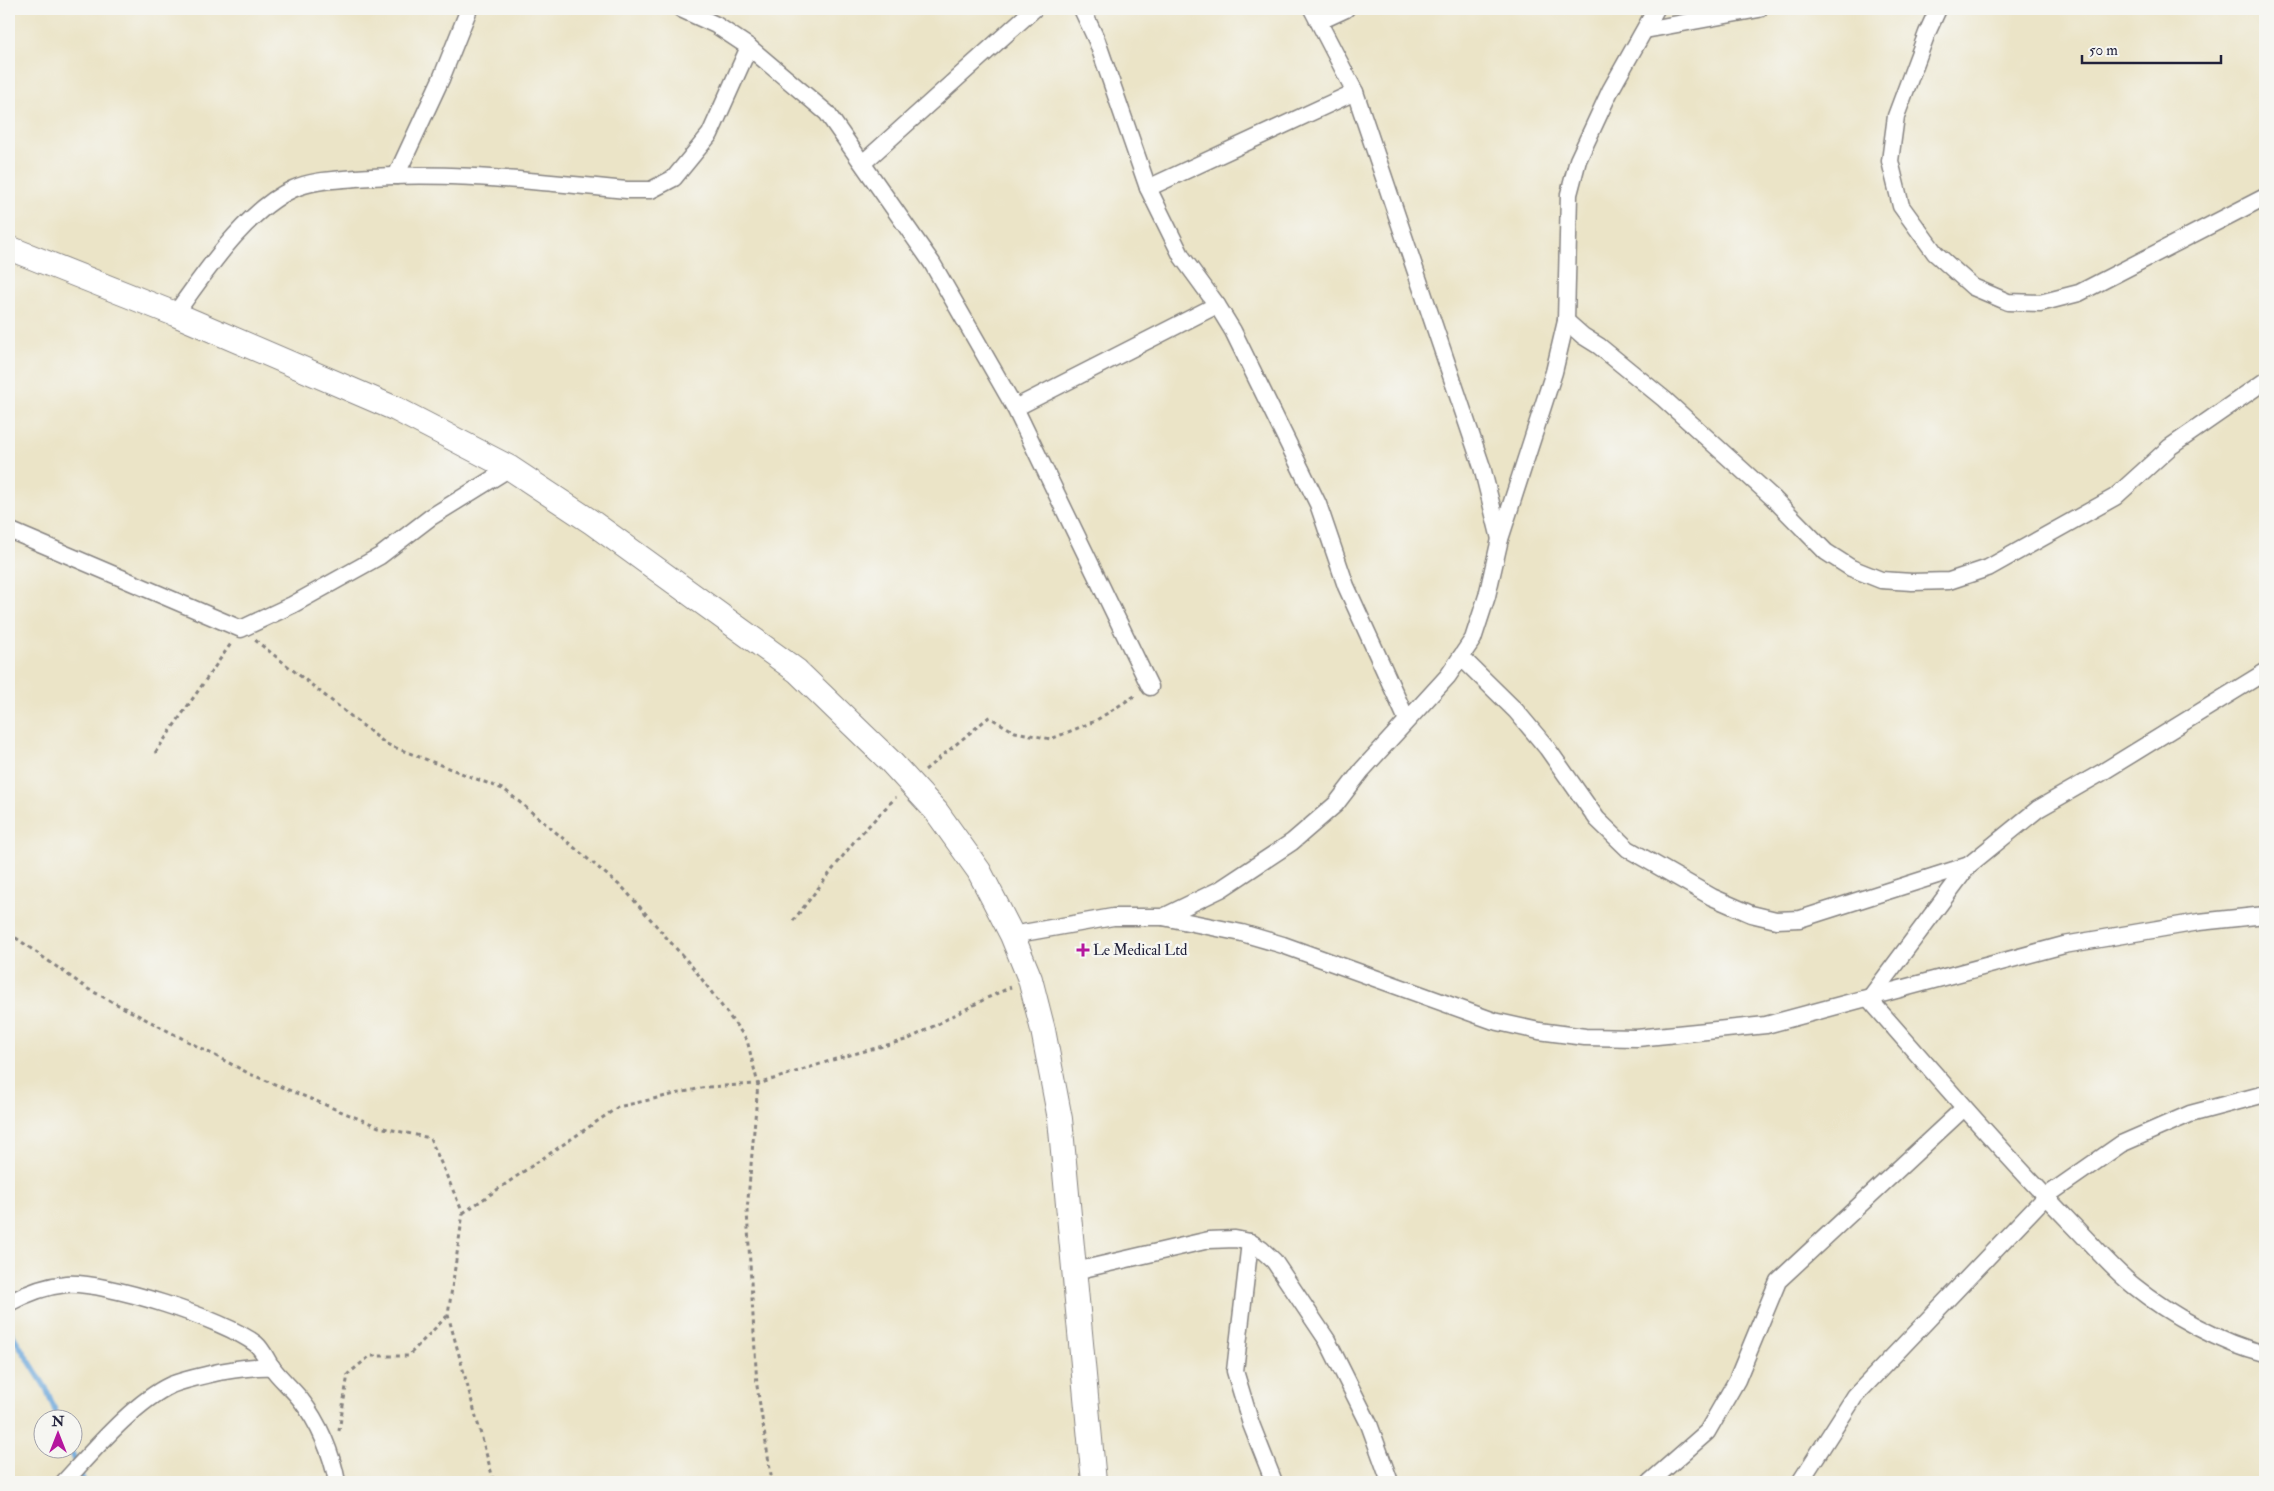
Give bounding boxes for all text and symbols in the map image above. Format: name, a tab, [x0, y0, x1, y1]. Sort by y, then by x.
scale bar	[2082, 32, 2220, 64]
text: 50 m	[2089, 41, 2118, 60]
place label: Le Medical Ltd	[1093, 941, 1188, 960]
marker: Le Medical Ltd	[1077, 944, 1089, 956]
north arrow	[32, 1408, 82, 1458]
text: N	[51, 1413, 65, 1430]

